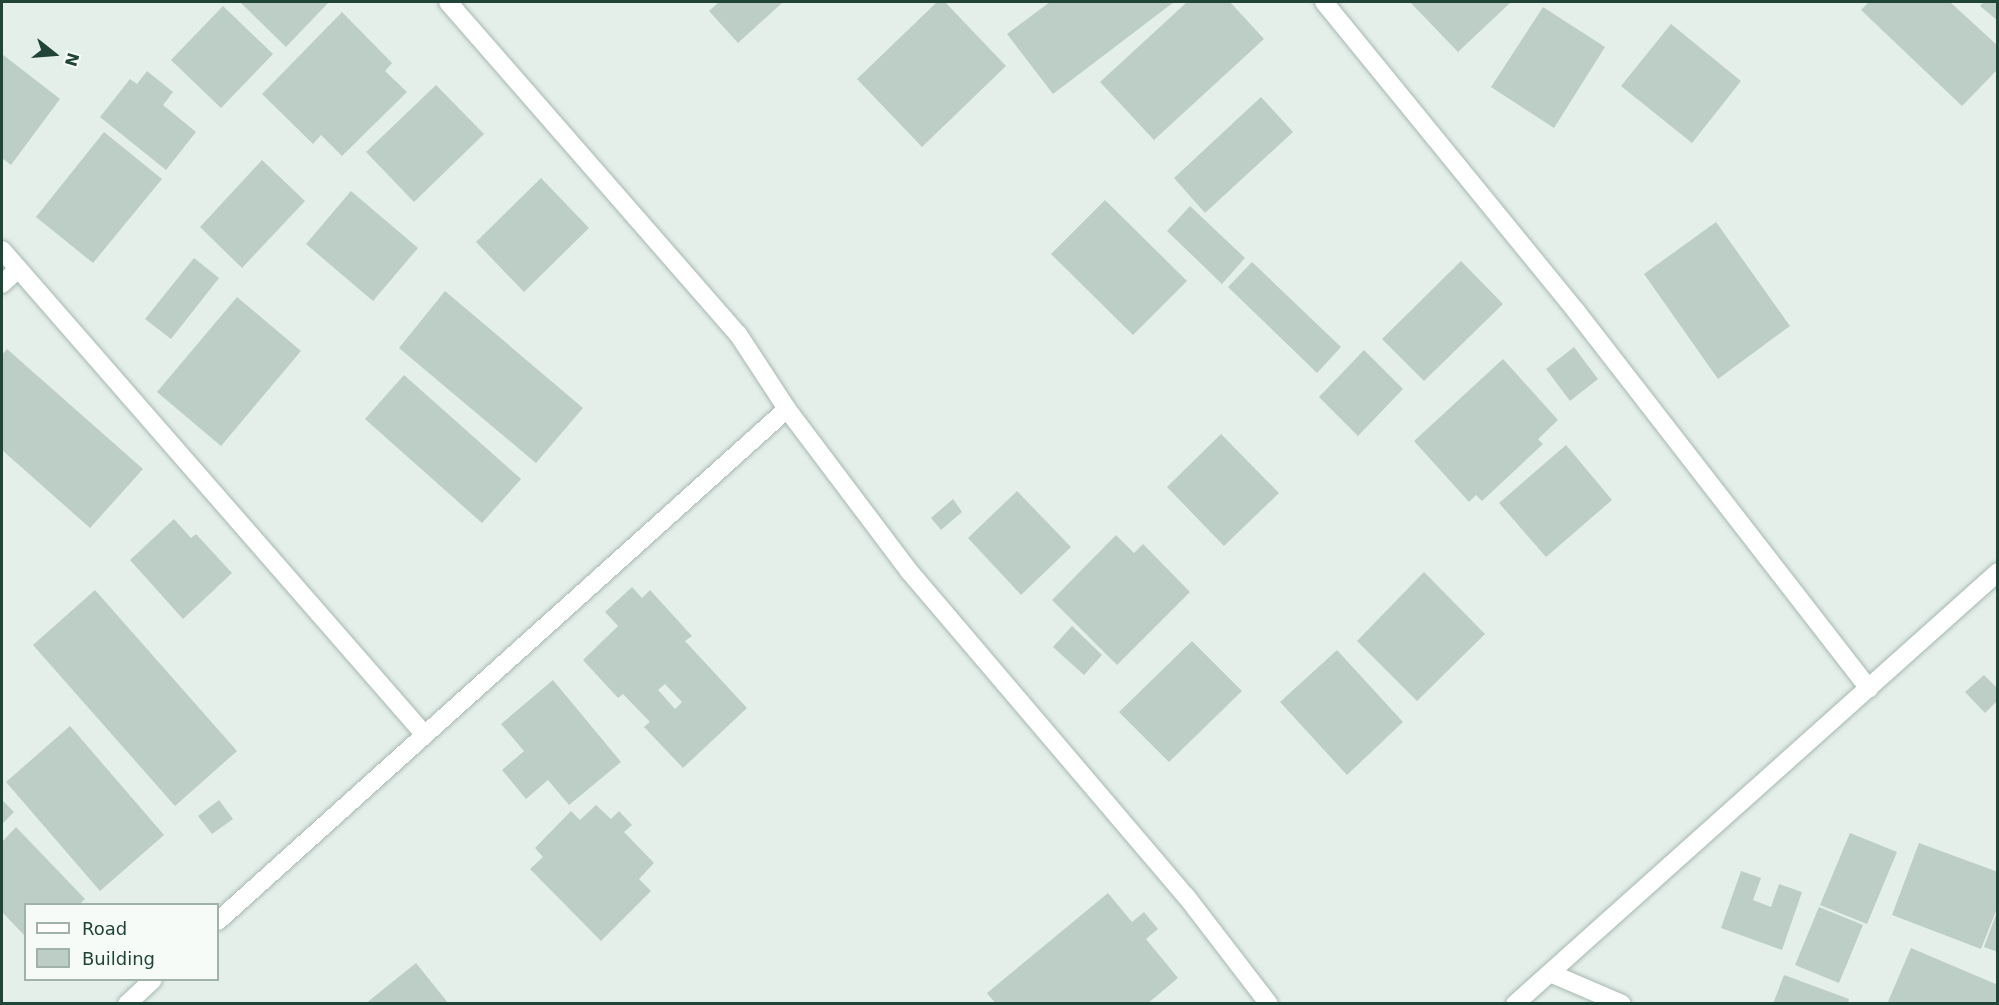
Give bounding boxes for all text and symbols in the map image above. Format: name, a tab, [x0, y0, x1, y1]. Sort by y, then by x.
north arrow	[24, 24, 84, 84]
text: N	[61, 50, 83, 69]
legend	[24, 903, 219, 981]
text: Road	[82, 918, 127, 939]
text: Building	[82, 948, 155, 969]

